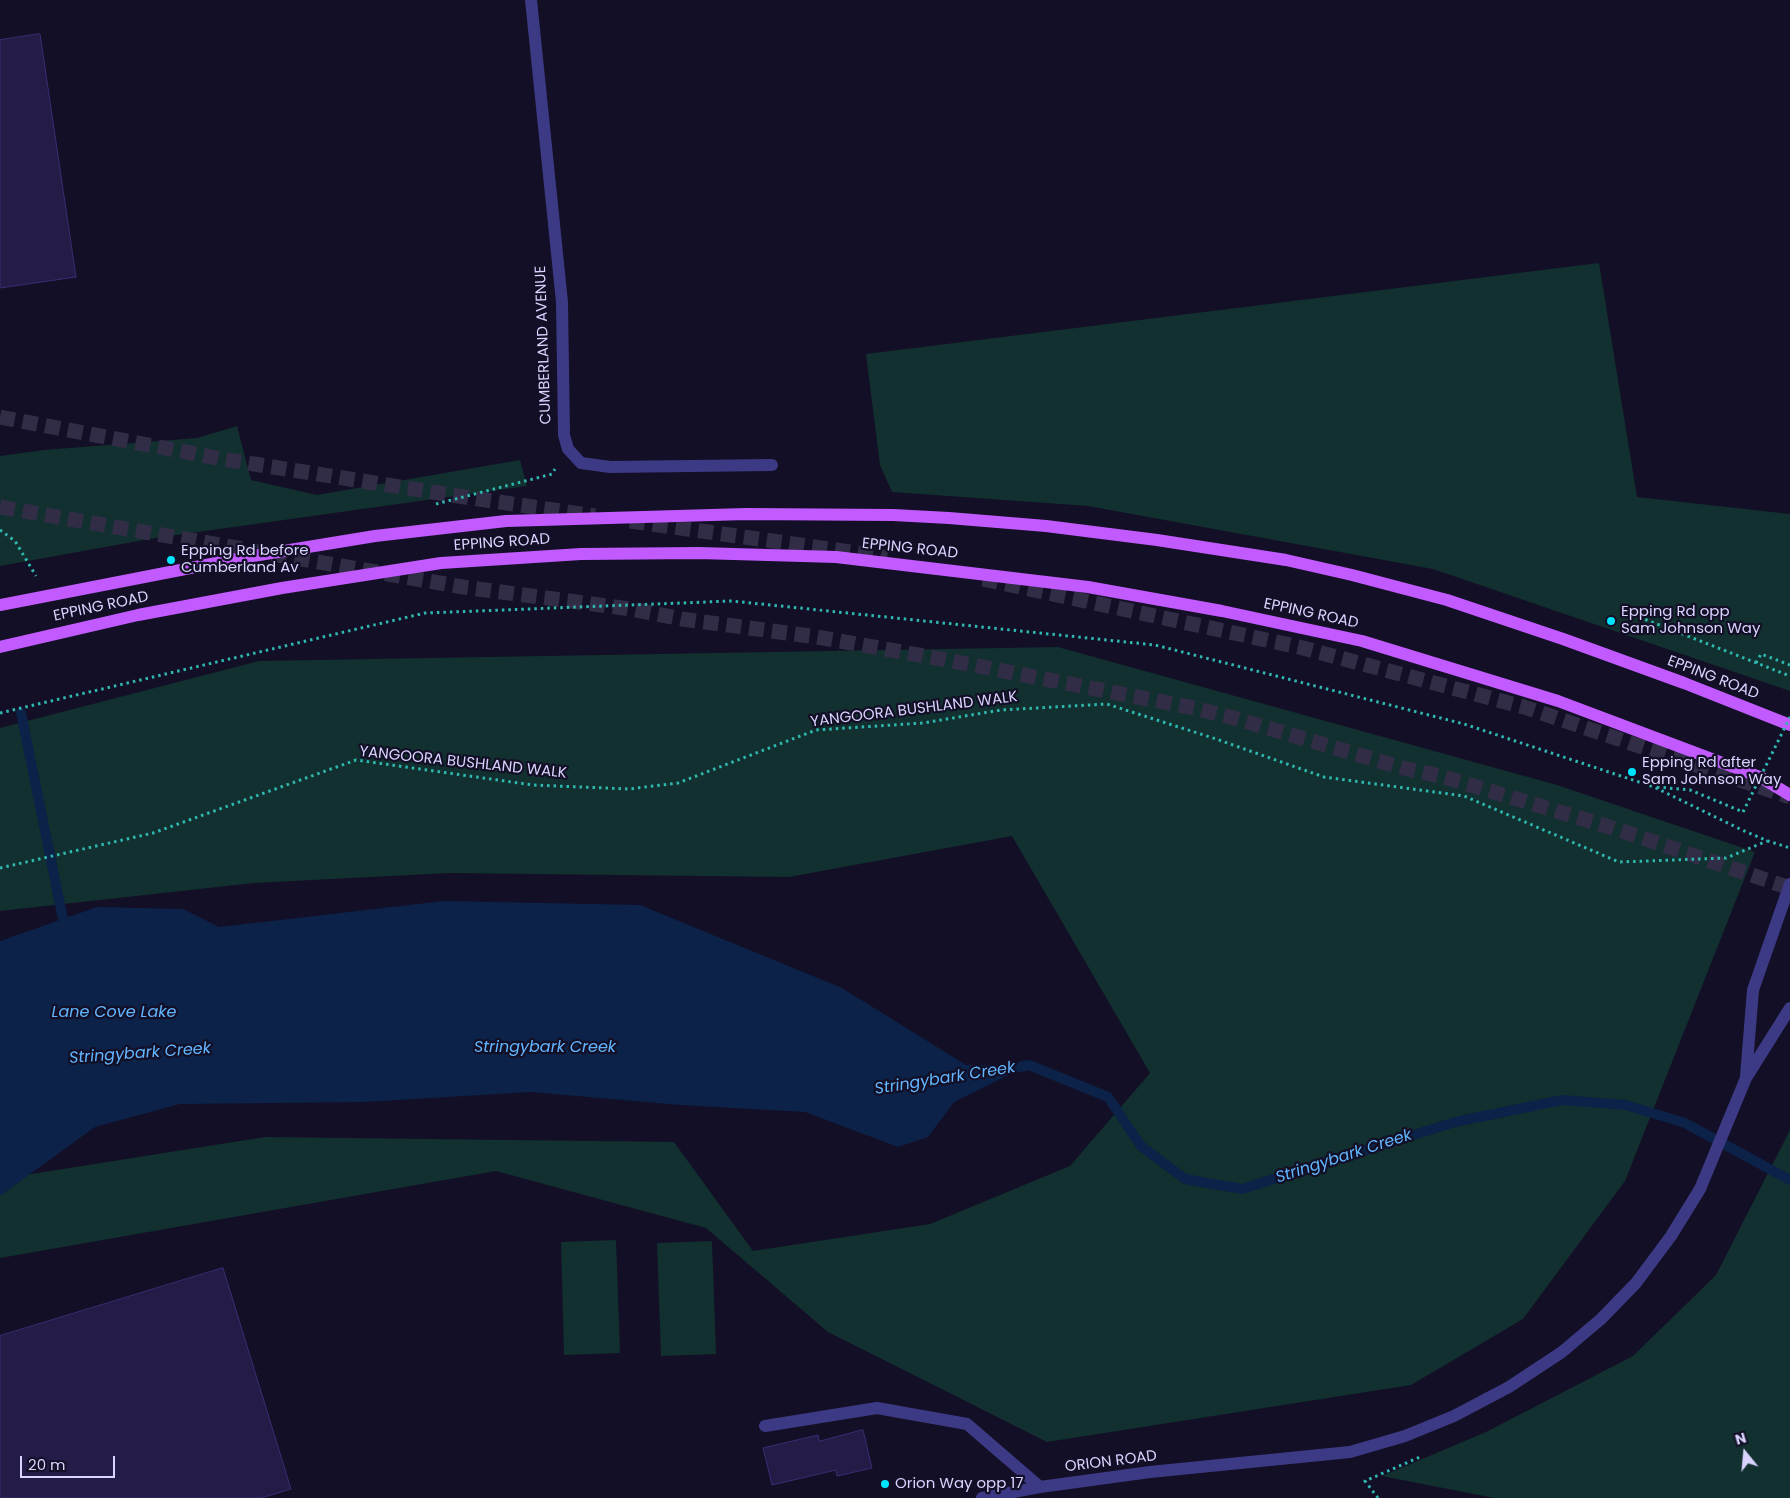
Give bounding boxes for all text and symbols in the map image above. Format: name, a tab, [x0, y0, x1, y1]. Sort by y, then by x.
street label: CUMBERLAND AVENUE	[532, 265, 556, 425]
street label: EPPING ROAD	[453, 531, 551, 555]
street label: EPPING ROAD	[861, 535, 959, 563]
place label: Epping Rd before Cumberland Av	[181, 542, 309, 577]
marker: Epping Rd before Cumberland Av	[165, 554, 177, 566]
street label: EPPING ROAD	[52, 588, 150, 626]
street label: EPPING ROAD	[1262, 595, 1360, 633]
place label: Epping Rd opp Sam Johnson Way	[1621, 603, 1760, 638]
marker: Epping Rd opp Sam Johnson Way	[1605, 615, 1617, 627]
street label: EPPING ROAD	[1665, 652, 1761, 704]
street label: YANGOORA BUSHLAND WALK	[809, 688, 1019, 732]
street label: YANGOORA BUSHLAND WALK	[358, 743, 568, 783]
place label: Epping Rd after Sam Johnson Way	[1642, 754, 1781, 789]
marker: Epping Rd after Sam Johnson Way	[1626, 766, 1638, 778]
water label: Lane Cove Lake	[52, 1003, 176, 1023]
water label: Stringybark Creek	[474, 1038, 616, 1058]
water label: Stringybark Creek	[68, 1039, 212, 1069]
water label: Stringybark Creek	[873, 1058, 1017, 1100]
water label: Stringybark Creek	[1273, 1126, 1415, 1188]
north arrow	[1720, 1428, 1770, 1478]
text: N	[1733, 1428, 1749, 1450]
scale bar	[22, 1446, 118, 1478]
street label: ORION ROAD	[1064, 1447, 1158, 1477]
text: 20 m	[28, 1454, 66, 1475]
place label: Orion Way opp 17	[895, 1475, 1023, 1493]
marker: Orion Way opp 17	[879, 1478, 891, 1490]

